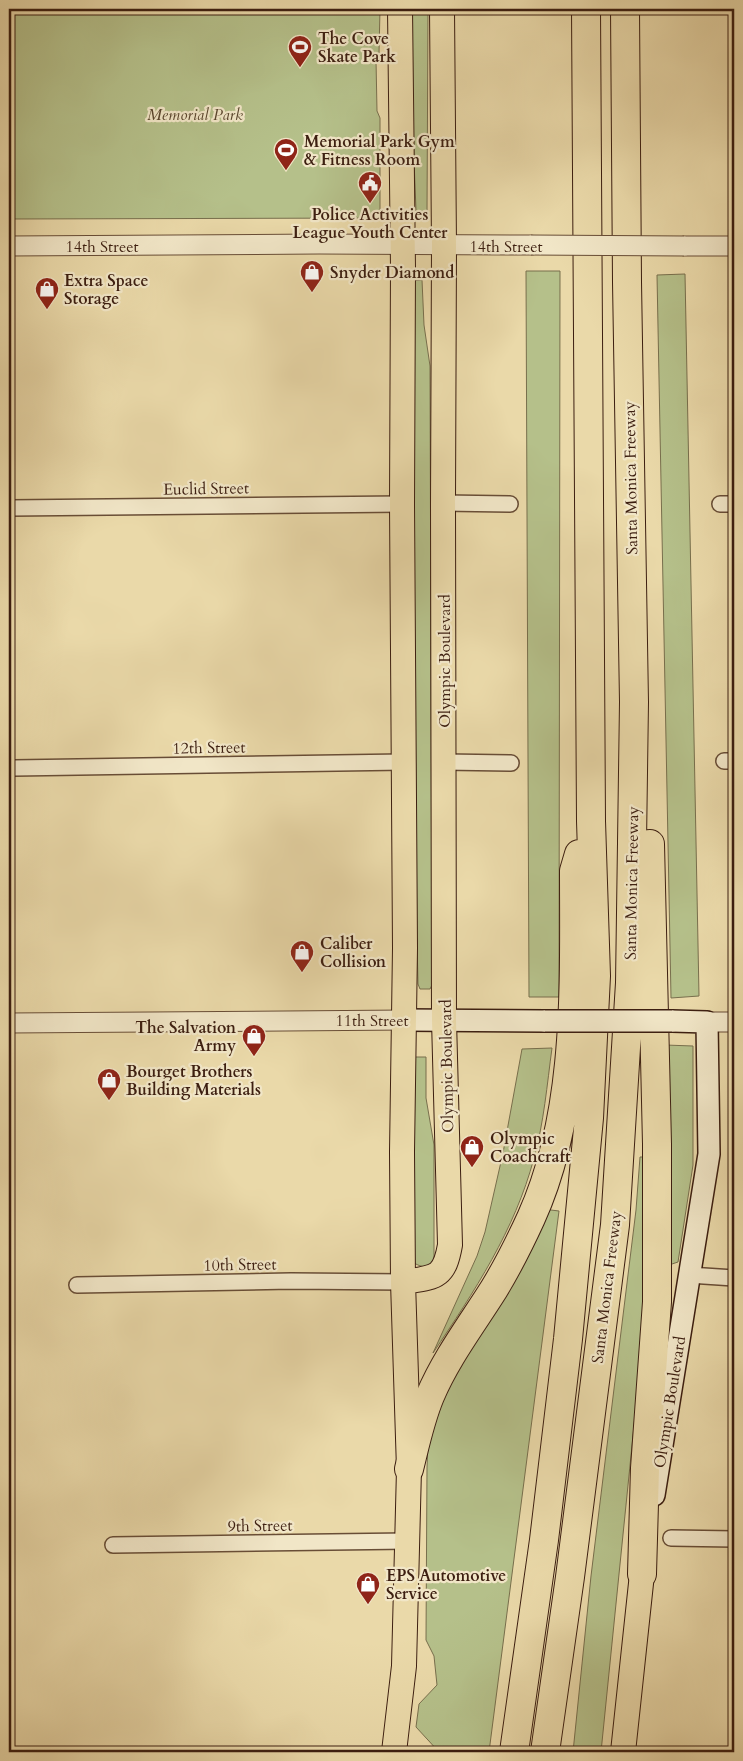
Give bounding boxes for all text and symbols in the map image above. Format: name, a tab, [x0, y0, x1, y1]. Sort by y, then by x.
place label: The Cove Skate Park	[318, 28, 396, 68]
sports icon: The Cove Skate Park	[287, 34, 313, 68]
park label: Memorial Park	[147, 104, 243, 126]
place label: Memorial Park Gym & Fitness Room	[304, 131, 455, 171]
sports icon: Memorial Park Gym & Fitness Room	[273, 137, 299, 171]
public building icon: Police Activities League Youth Center	[357, 170, 383, 204]
place label: Police Activities League Youth Center	[292, 204, 448, 244]
street label: 14th Street	[65, 236, 139, 258]
street label: 14th Street	[469, 236, 543, 258]
shop icon: Snyder Diamond	[299, 259, 325, 293]
place label: Snyder Diamond	[330, 262, 454, 284]
place label: Extra Space Storage	[64, 270, 148, 310]
shop icon: Extra Space Storage	[34, 276, 60, 310]
street label: Santa Monica Freeway	[619, 400, 643, 555]
street label: Euclid Street	[163, 477, 249, 501]
street label: Olympic Boulevard	[434, 594, 456, 728]
street label: 12th Street	[172, 736, 246, 760]
street label: Santa Monica Freeway	[620, 805, 644, 960]
place label: Caliber Collision	[320, 933, 387, 973]
shop icon: Caliber Collision	[289, 939, 315, 973]
street label: Olympic Boulevard	[435, 999, 459, 1133]
street label: 11th Street	[335, 1010, 409, 1032]
place label: The Salvation Army	[135, 1017, 237, 1057]
shop icon: The Salvation Army	[241, 1023, 267, 1057]
place label: Bourget Brothers Building Materials	[126, 1061, 261, 1101]
shop icon: Bourget Brothers Building Materials	[96, 1067, 122, 1101]
place label: Olympic Coachcraft	[490, 1128, 571, 1168]
shop icon: Olympic Coachcraft	[459, 1134, 485, 1168]
street label: Santa Monica Freeway	[587, 1209, 627, 1365]
street label: 10th Street	[203, 1253, 277, 1277]
street label: Olympic Boulevard	[649, 1334, 691, 1470]
street label: 9th Street	[227, 1514, 293, 1538]
place label: EPS Automotive Service	[386, 1565, 506, 1605]
shop icon: EPS Automotive Service	[355, 1571, 381, 1605]

